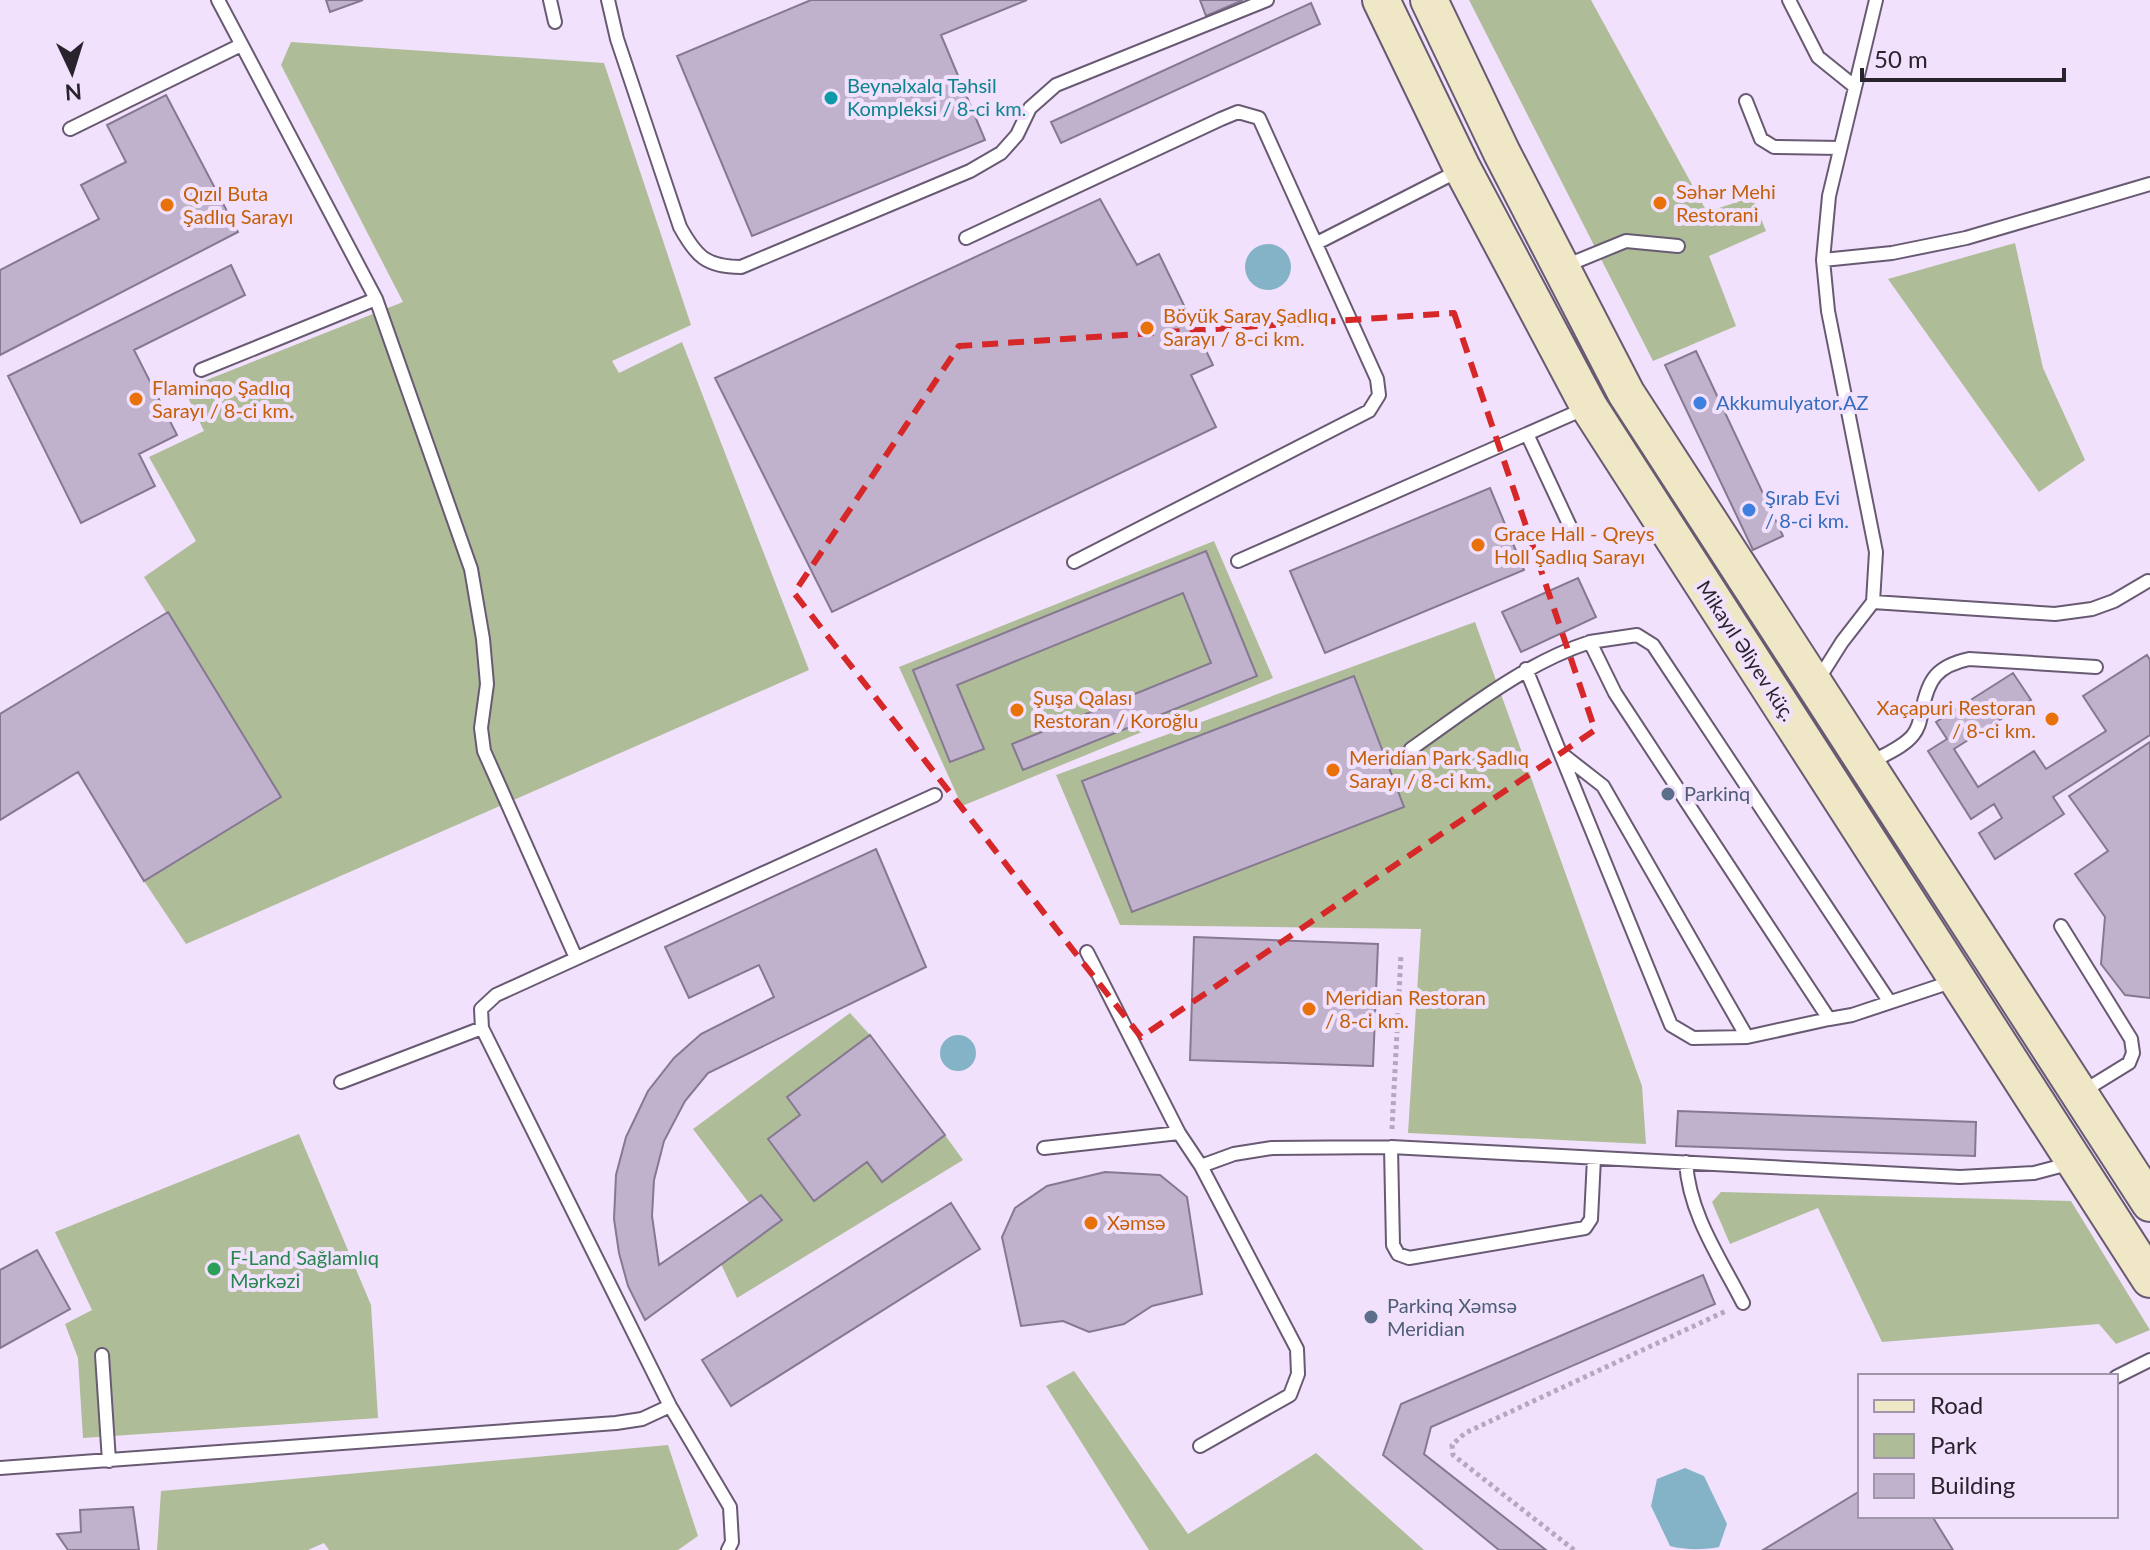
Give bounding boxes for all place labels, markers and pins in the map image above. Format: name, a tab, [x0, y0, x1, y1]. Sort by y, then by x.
place label: Beynəlxalq Təhsil Kompleksi / 8-ci km.	[847, 73, 1027, 120]
marker: Beynəlxalq Təhsil Kompleksi / 8-ci km.	[822, 89, 840, 107]
place label: Səhər Mehi Restorani	[1676, 179, 1776, 226]
place label: Qızıl Buta Şadlıq Sarayı	[183, 181, 293, 228]
marker: Səhər Mehi Restorani	[1651, 194, 1669, 212]
marker: Qızıl Buta Şadlıq Sarayı	[158, 196, 176, 214]
place label: Böyük Saray Şadlıq Sarayı / 8-ci km.	[1163, 303, 1329, 350]
marker: Böyük Saray Şadlıq Sarayı / 8-ci km.	[1138, 319, 1156, 337]
place label: Flaminqo Şadlıq Sarayı / 8-ci km.	[152, 375, 294, 422]
marker: Flaminqo Şadlıq Sarayı / 8-ci km.	[127, 390, 145, 408]
place label: Akkumulyator.AZ	[1716, 390, 1868, 414]
marker: Akkumulyator.AZ	[1691, 394, 1709, 412]
place label: Şırab Evi / 8-ci km.	[1765, 485, 1849, 532]
marker: Şırab Evi / 8-ci km.	[1740, 501, 1758, 519]
place label: Grace Hall - Qreys Holl Şadlıq Sarayı	[1494, 521, 1654, 568]
marker: Grace Hall - Qreys Holl Şadlıq Sarayı	[1469, 536, 1487, 554]
place label: Şuşa Qalası Restoran / Koroğlu	[1033, 685, 1198, 732]
place label: Xaçapuri Restoran / 8-ci km.	[1876, 695, 2036, 742]
marker: Şuşa Qalası Restoran / Koroğlu	[1008, 701, 1026, 719]
marker: Xaçapuri Restoran / 8-ci km.	[2043, 710, 2061, 728]
place label: Meridian Park Şadlıq Sarayı / 8-ci km.	[1349, 745, 1529, 792]
marker: Meridian Park Şadlıq Sarayı / 8-ci km.	[1324, 761, 1342, 779]
place label: Parkinq	[1684, 781, 1750, 805]
marker: Parkinq	[1659, 785, 1677, 803]
place label: Meridian Restoran / 8-ci km.	[1325, 985, 1486, 1032]
marker: Meridian Restoran / 8-ci km.	[1300, 1000, 1318, 1018]
place label: Xəmsə	[1107, 1210, 1166, 1234]
marker: Xəmsə	[1082, 1214, 1100, 1232]
place label: F-Land Sağlamlıq Mərkəzi	[230, 1245, 379, 1292]
marker: F-Land Sağlamlıq Mərkəzi	[205, 1260, 223, 1278]
place label: Parkinq Xəmsə Meridian	[1387, 1293, 1517, 1340]
marker: Parkinq Xəmsə Meridian	[1362, 1308, 1380, 1326]

